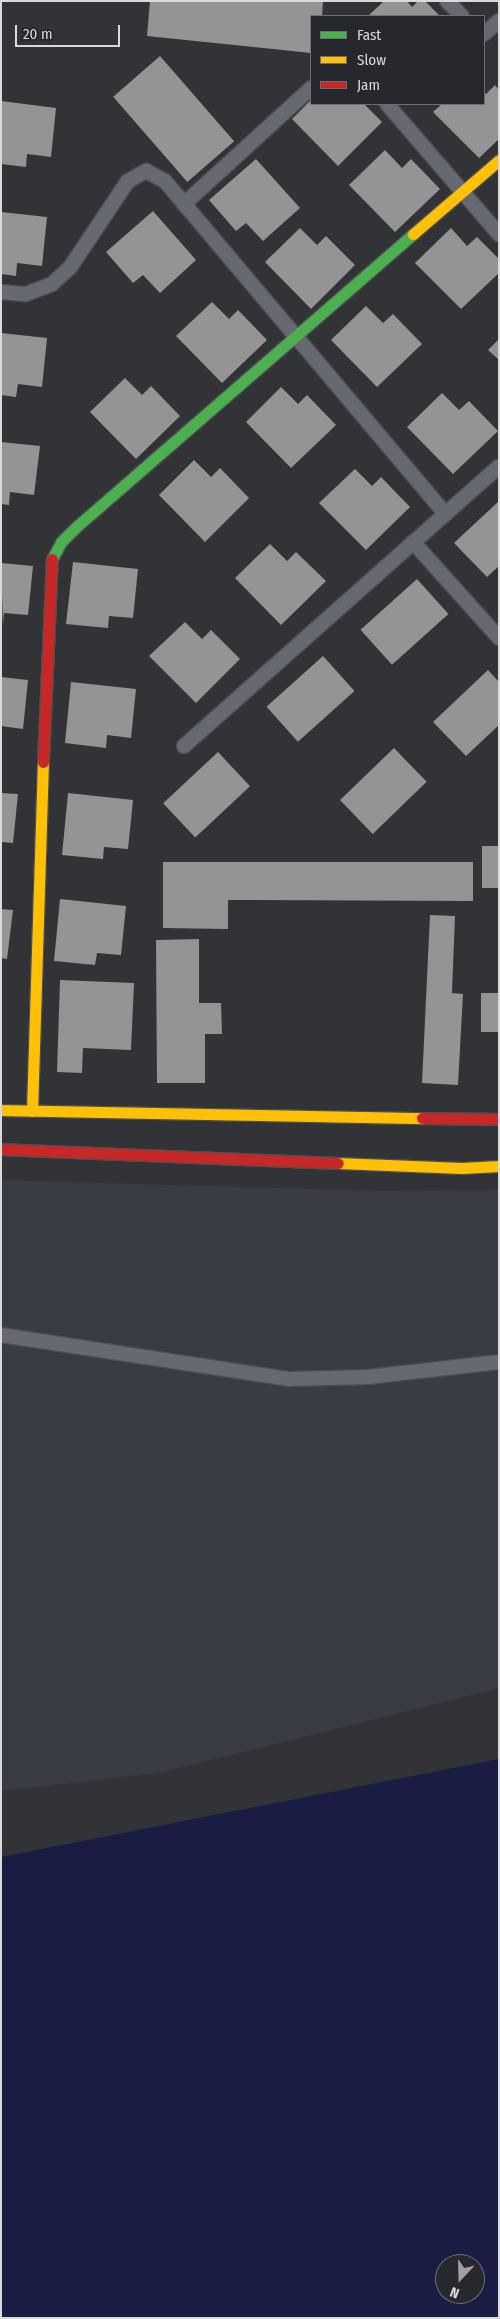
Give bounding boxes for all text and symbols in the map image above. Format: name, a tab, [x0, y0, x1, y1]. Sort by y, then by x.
scale bar	[18, 15, 122, 47]
legend	[310, 15, 485, 105]
text: 20 m	[23, 25, 53, 43]
text: Fast	[357, 26, 381, 44]
text: Slow	[357, 51, 386, 69]
text: Jam	[357, 76, 380, 94]
north arrow	[435, 2254, 485, 2304]
text: N	[448, 2283, 462, 2302]

